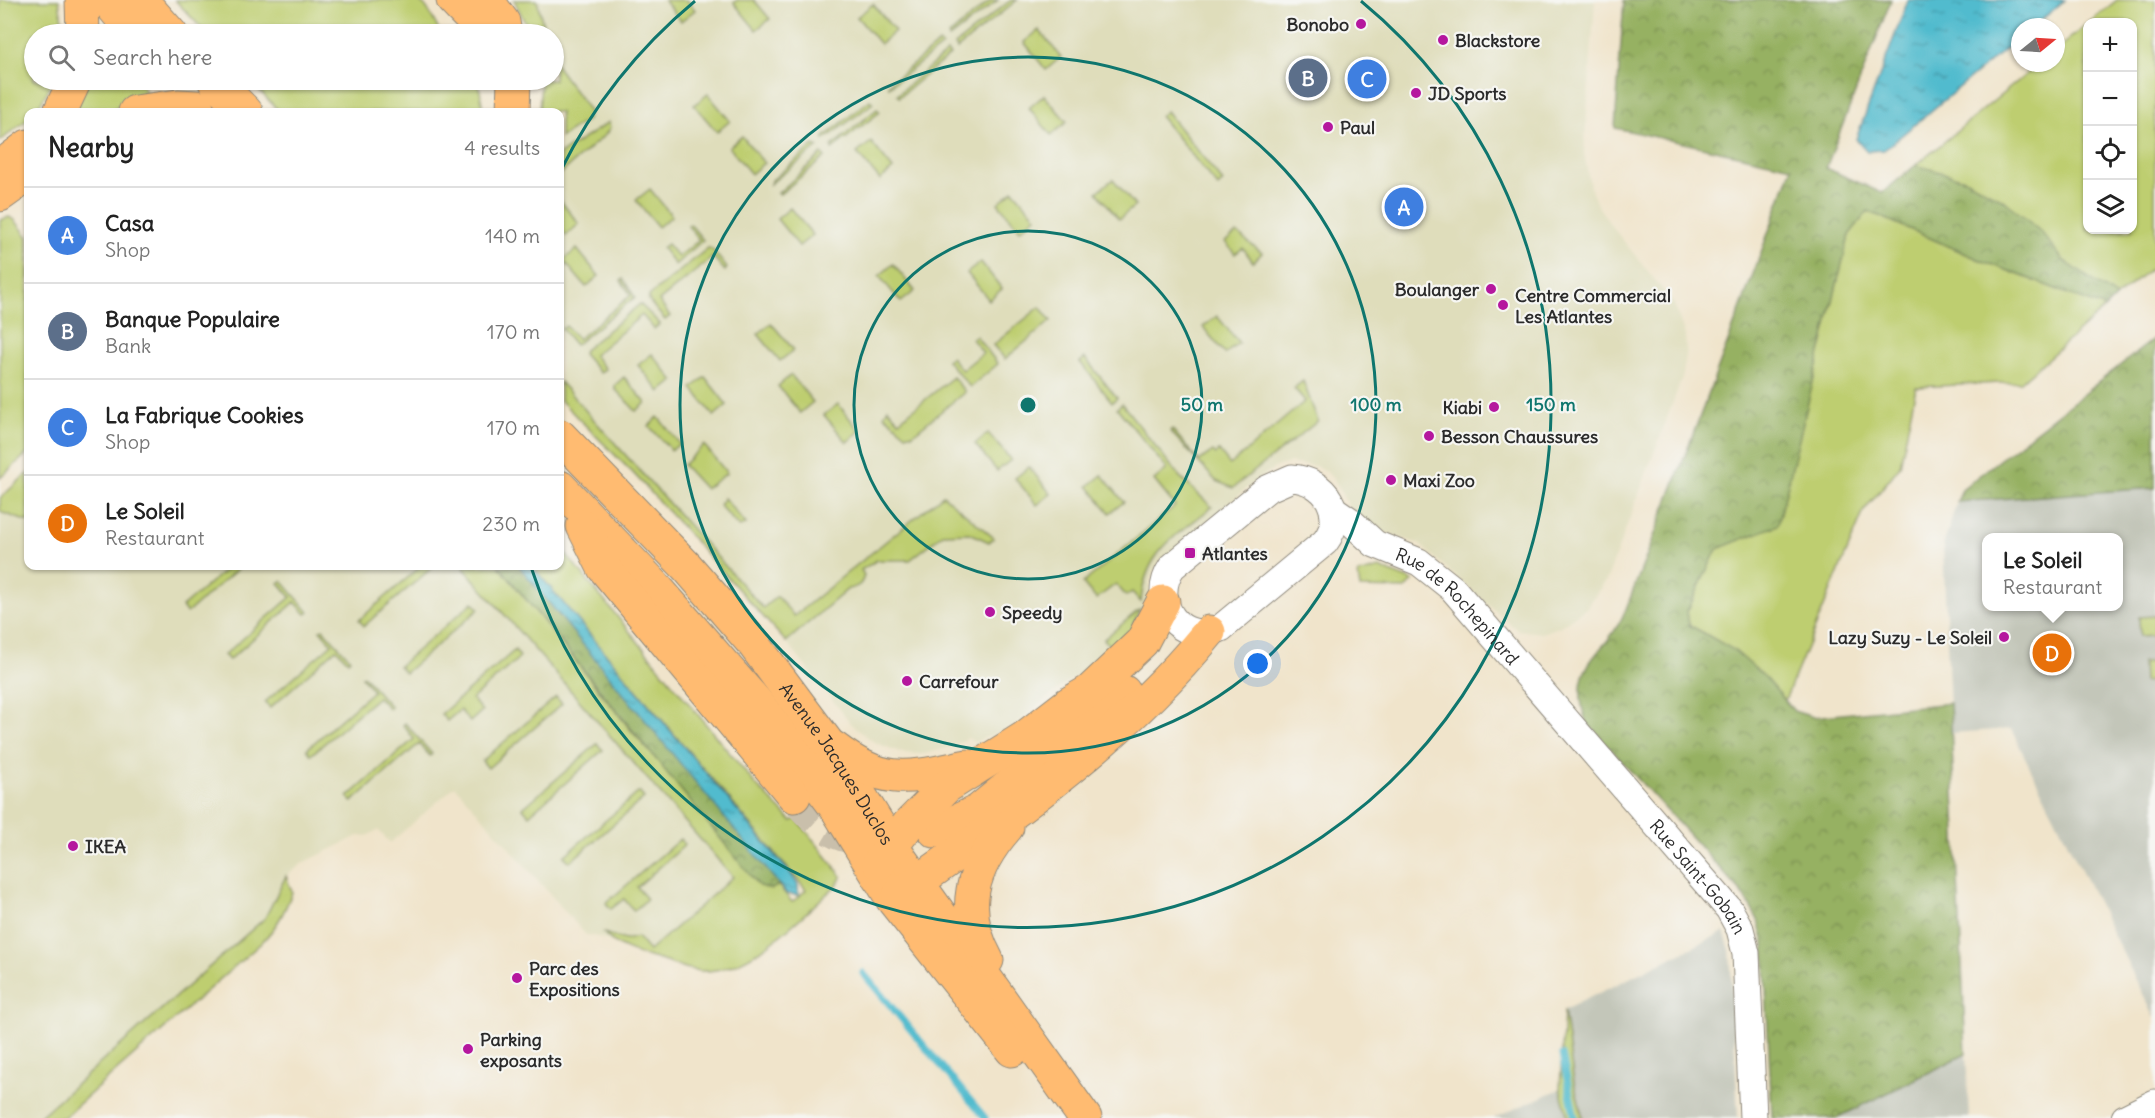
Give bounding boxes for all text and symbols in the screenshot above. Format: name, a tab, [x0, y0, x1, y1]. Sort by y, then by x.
place label: Bonobo	[1287, 13, 1349, 36]
marker: Bonobo	[1354, 17, 1368, 31]
north arrow	[2011, 18, 2065, 72]
map controls	[2083, 18, 2137, 234]
button: +	[2083, 18, 2137, 72]
search box	[24, 24, 564, 90]
place label: Blackstore	[1455, 29, 1541, 52]
marker: Blackstore	[1436, 33, 1450, 47]
icon: search	[45, 41, 78, 74]
text: Search here	[93, 43, 212, 71]
pin: B	[1288, 56, 1328, 100]
pin: C	[1348, 56, 1386, 101]
button: −	[2083, 72, 2137, 126]
place label: JD Sports	[1428, 82, 1506, 105]
marker: JD Sports	[1409, 86, 1423, 100]
place label: Paul	[1340, 116, 1375, 139]
marker: Paul	[1321, 120, 1335, 134]
button: locate	[2083, 126, 2137, 180]
text: Nearby	[48, 131, 134, 164]
text: 4 results	[464, 135, 540, 160]
button: layers	[2083, 180, 2137, 234]
pin: A	[1384, 184, 1424, 230]
text: Casa	[105, 209, 154, 237]
text: A	[61, 223, 74, 248]
text: 140 m	[485, 223, 540, 248]
text: Shop	[105, 237, 150, 262]
place label: Boulanger	[1395, 278, 1480, 301]
marker: Boulanger	[1484, 282, 1498, 296]
place label: Centre Commercial Les Atlantes	[1515, 284, 1671, 328]
marker: Centre Commercial Les Atlantes	[1496, 298, 1510, 312]
text: Banque Populaire	[105, 305, 280, 333]
text: B	[61, 319, 74, 344]
text: 170 m	[487, 319, 540, 344]
text: Bank	[105, 333, 151, 358]
text: 50 m	[1181, 393, 1223, 416]
text: 100 m	[1351, 393, 1402, 416]
text: 150 m	[1526, 393, 1576, 416]
centre of rings	[1018, 395, 1038, 415]
place label: Kiabi	[1443, 396, 1482, 419]
marker: Kiabi	[1487, 400, 1501, 414]
text: La Fabrique Cookies	[105, 401, 304, 429]
text: C	[61, 415, 74, 440]
text: 170 m	[487, 415, 540, 440]
place label: Besson Chaussures	[1441, 425, 1598, 448]
text: Shop	[105, 429, 150, 454]
marker: Besson Chaussures	[1422, 429, 1436, 443]
place label: Maxi Zoo	[1403, 469, 1475, 492]
marker: Maxi Zoo	[1384, 473, 1398, 487]
text: Le Soleil	[105, 497, 185, 525]
text: D	[60, 511, 75, 536]
text: 230 m	[482, 511, 540, 536]
text: Restaurant	[105, 525, 204, 550]
popup	[1982, 533, 2123, 611]
place label: Atlantes	[1202, 542, 1268, 565]
street label: Rue de Rochepinard	[1392, 542, 1525, 670]
marker: Atlantes	[1183, 546, 1197, 560]
text: Le Soleil	[2003, 546, 2082, 574]
text: Restaurant	[2003, 574, 2102, 599]
place label: Speedy	[1002, 601, 1062, 624]
marker: Speedy	[983, 605, 997, 619]
place label: Lazy Suzy - Le Soleil	[1828, 626, 1992, 649]
marker: Lazy Suzy - Le Soleil	[1997, 630, 2011, 644]
pin: D	[2032, 630, 2072, 676]
your location	[1243, 649, 1272, 678]
place label: Carrefour	[919, 670, 999, 693]
marker: Carrefour	[900, 674, 914, 688]
street label: Avenue Jacques Duclos	[775, 678, 899, 849]
street label: Rue Saint-Gobain	[1645, 814, 1752, 938]
place label: IKEA	[85, 835, 126, 858]
marker: IKEA	[66, 839, 80, 853]
place label: Parc des Expositions	[529, 957, 620, 1001]
marker: Parc des Expositions	[510, 971, 524, 985]
place label: Parking exposants	[480, 1028, 562, 1072]
marker: Parking exposants	[461, 1042, 475, 1056]

